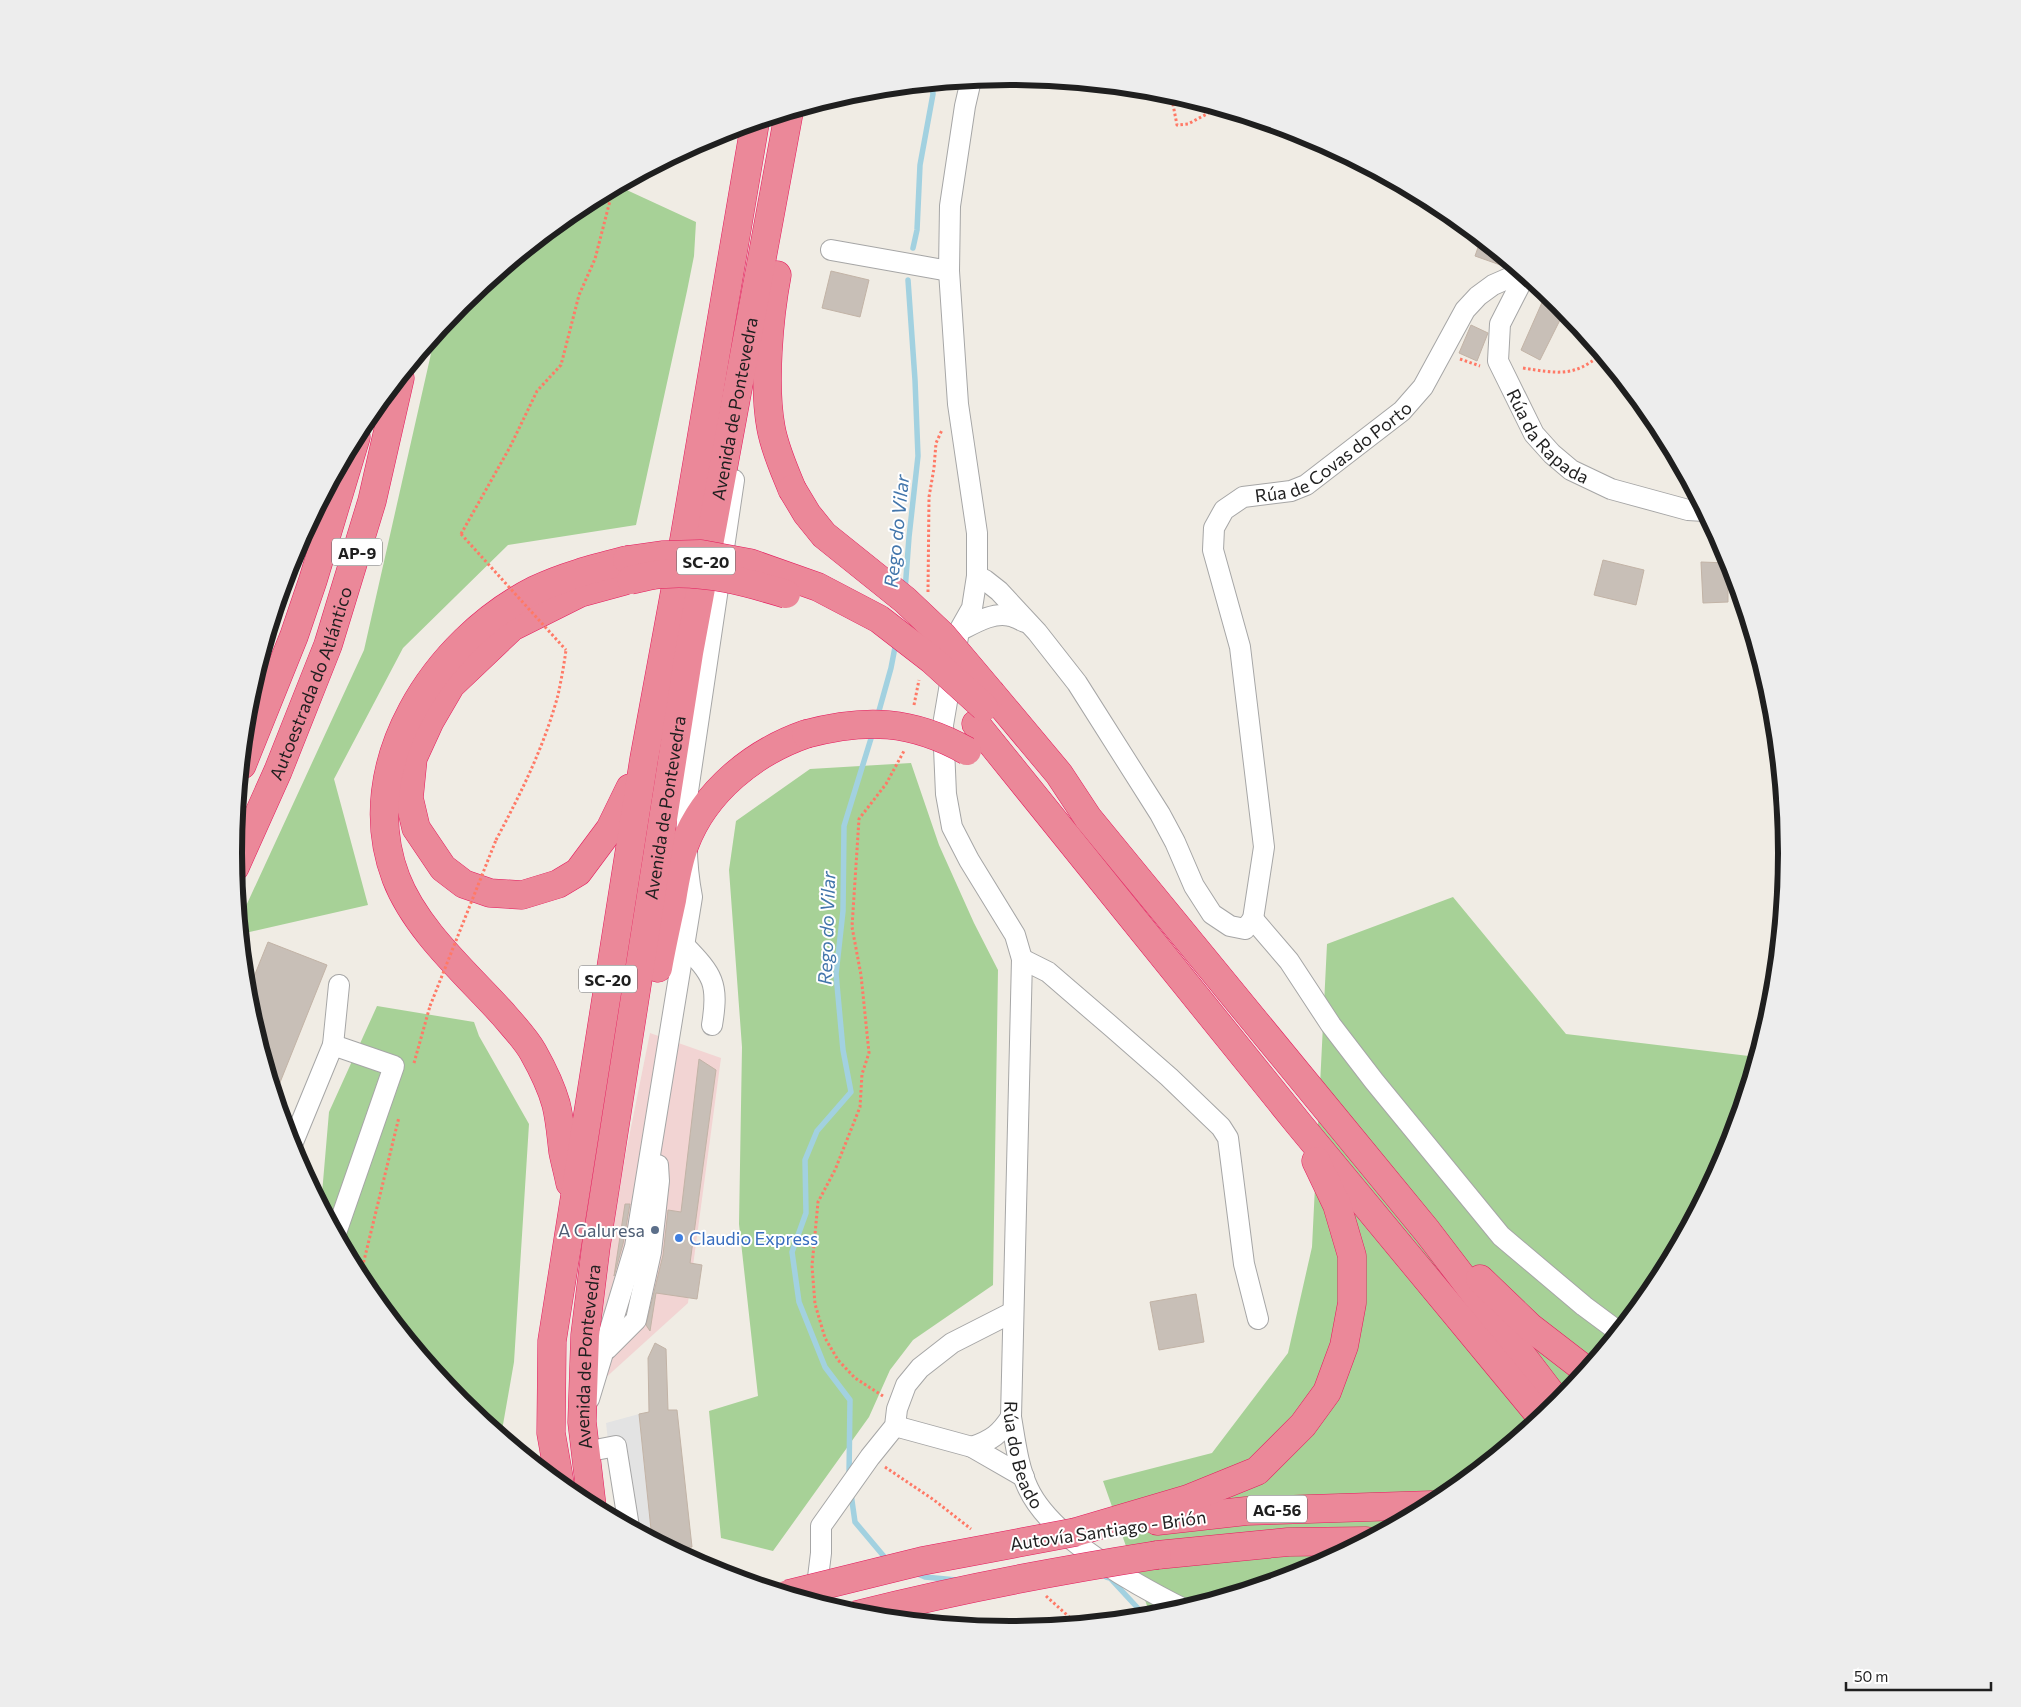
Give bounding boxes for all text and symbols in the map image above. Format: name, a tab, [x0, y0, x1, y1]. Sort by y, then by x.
street label: Avenida de Pontevedra	[706, 315, 762, 502]
street label: Rúa da Rapada	[1502, 385, 1592, 488]
street label: Rúa de Covas do Porto	[1254, 397, 1416, 506]
water label: Rego do Vilar	[879, 472, 914, 589]
road number: AP-9	[332, 538, 382, 566]
road number: SC-20	[677, 548, 735, 574]
street label: Autoestrada do Atlántico	[264, 584, 356, 783]
street label: Avenida de Pontevedra	[639, 714, 690, 901]
water label: Rego do Vilar	[813, 869, 840, 985]
road number: SC-20	[579, 966, 637, 992]
place label: A Galuresa	[558, 1219, 645, 1241]
marker: A Galuresa	[649, 1224, 661, 1236]
place label: Claudio Express	[689, 1227, 818, 1249]
marker: Claudio Express	[673, 1232, 685, 1244]
street label: Avenida de Pontevedra	[571, 1263, 605, 1451]
street label: Rúa do Beado	[999, 1401, 1048, 1513]
road number: AG-56	[1247, 1496, 1307, 1522]
street label: Autovía Santiago - Brión	[1009, 1505, 1207, 1555]
scale bar	[1846, 1660, 1991, 1692]
text: 50 m	[1854, 1667, 1888, 1685]

